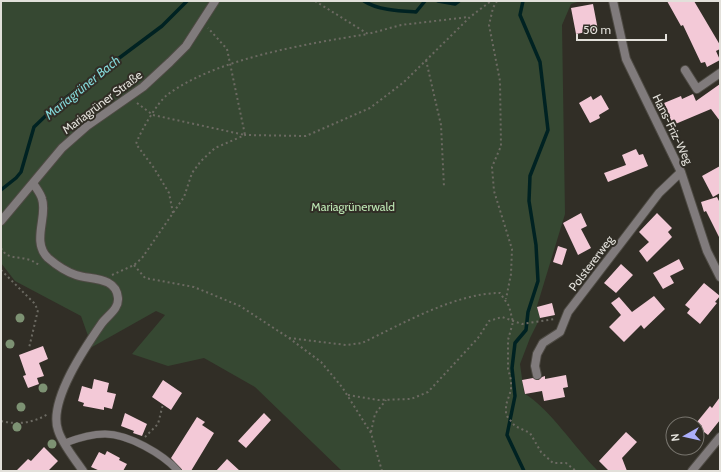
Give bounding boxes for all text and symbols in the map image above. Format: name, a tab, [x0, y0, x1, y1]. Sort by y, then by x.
scale bar	[577, 16, 666, 42]
text: 50 m	[583, 22, 611, 37]
water label: Mariagrüner Bach	[40, 52, 123, 123]
street label: Mariagrüner Straße	[59, 67, 145, 137]
street label: Hans-Friz-Weg	[650, 91, 697, 168]
park label: Mariagrünerwald	[311, 199, 395, 214]
street label: Polstererweg	[565, 231, 617, 294]
north arrow	[665, 416, 705, 456]
text: N	[668, 433, 683, 442]

